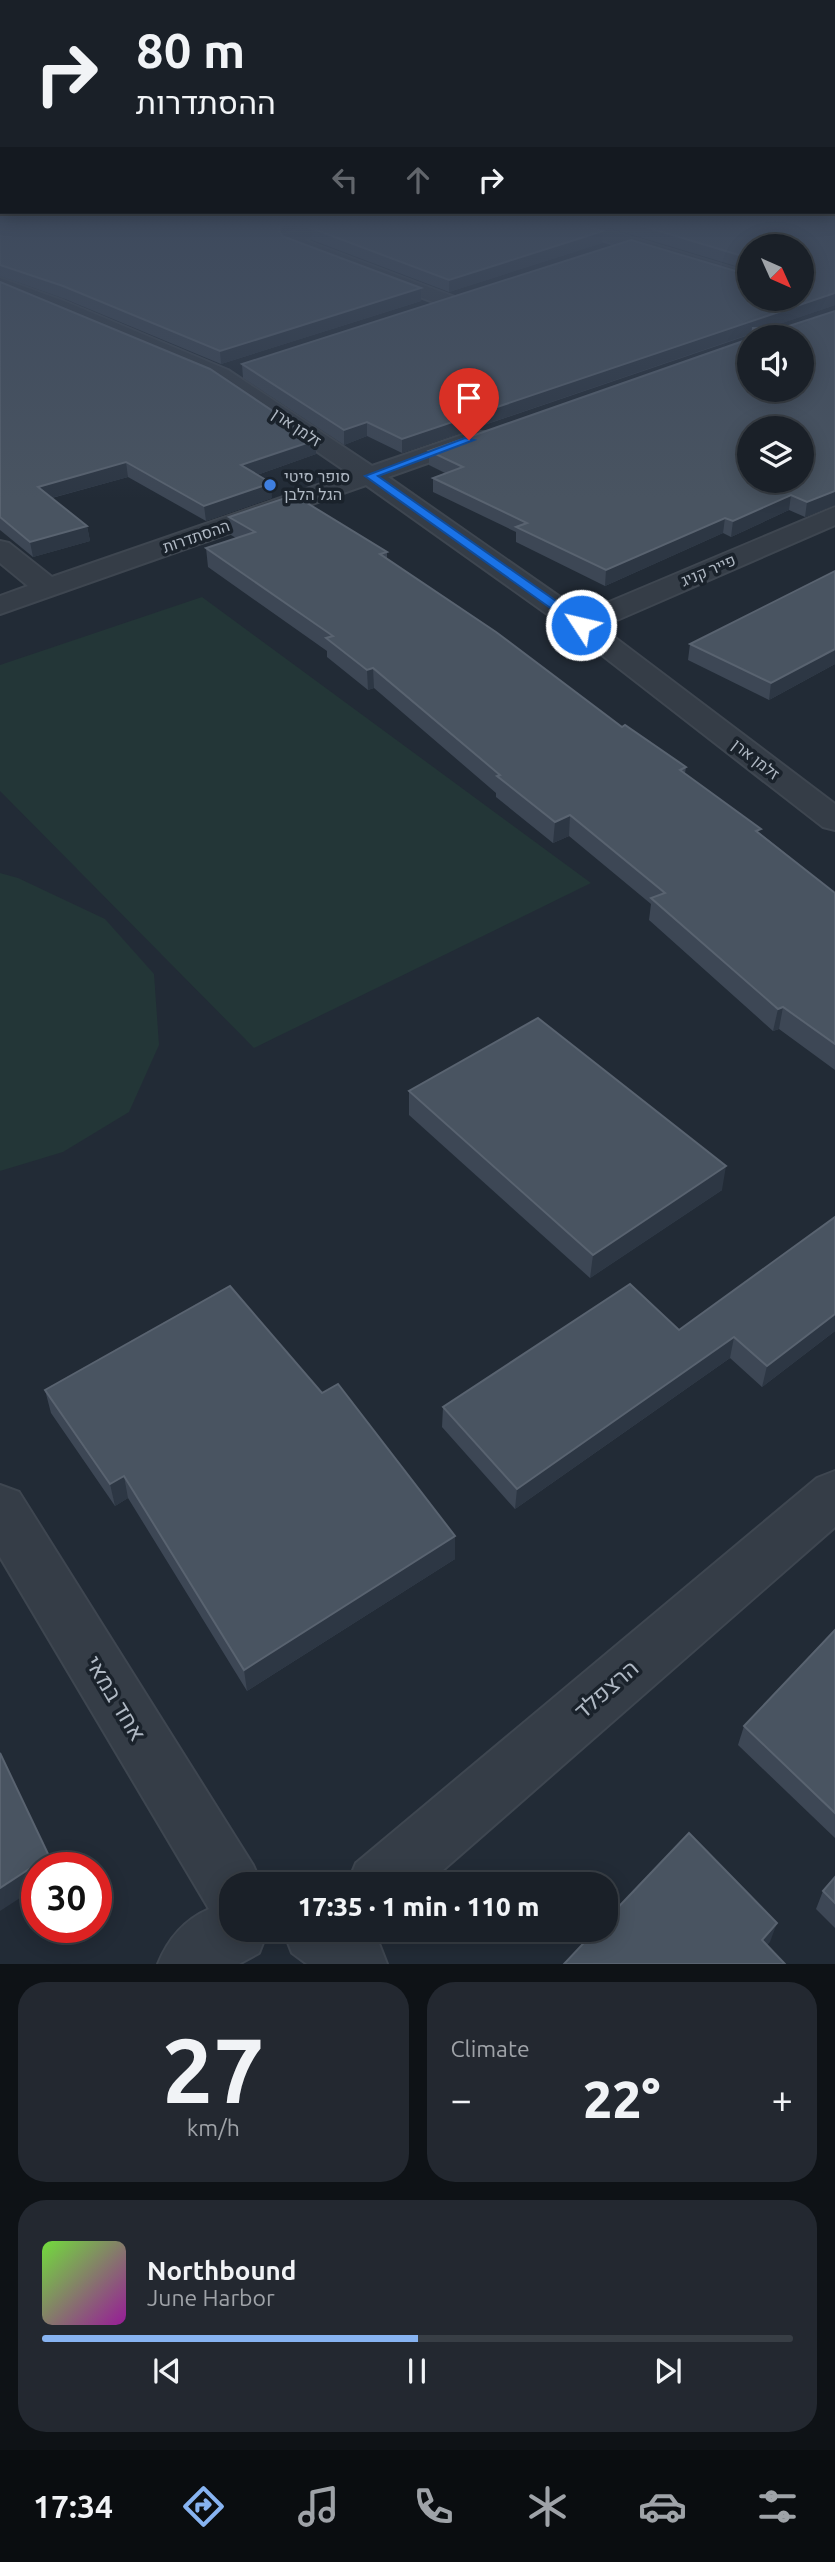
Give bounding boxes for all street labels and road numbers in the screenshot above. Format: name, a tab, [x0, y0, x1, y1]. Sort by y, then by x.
street label: זלמן ארן	[269, 404, 325, 450]
street label: ההסתדרות	[160, 516, 232, 556]
street label: פייר קניג	[678, 550, 738, 590]
street label: זלמן ארן	[729, 735, 783, 783]
street label: אחד במאי	[81, 1651, 151, 1745]
street label: הרצפלד	[569, 1655, 643, 1723]

